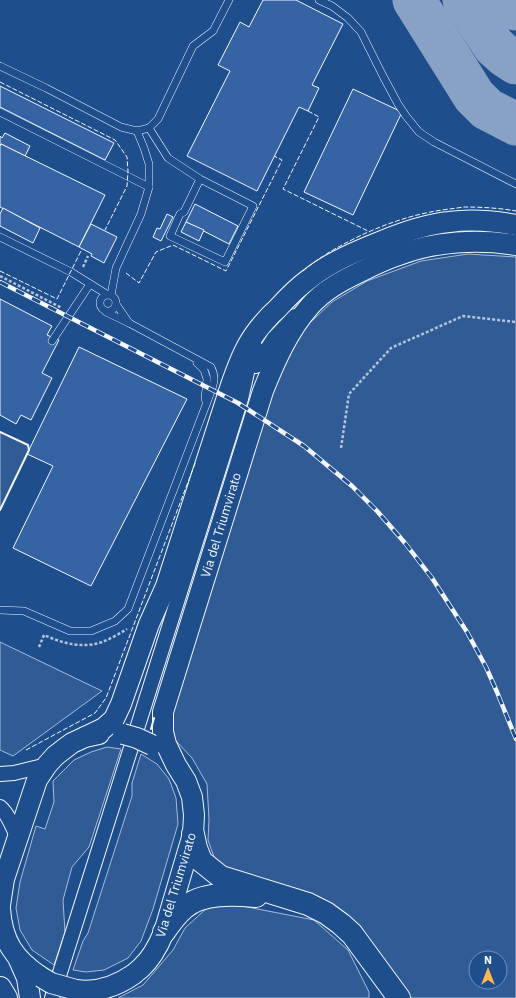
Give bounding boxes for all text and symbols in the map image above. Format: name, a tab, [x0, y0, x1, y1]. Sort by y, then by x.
street label: Via del Triumvirato	[197, 470, 245, 580]
street label: Via del Triumvirato	[152, 830, 200, 940]
north arrow	[468, 950, 508, 990]
text: N	[484, 953, 492, 967]

